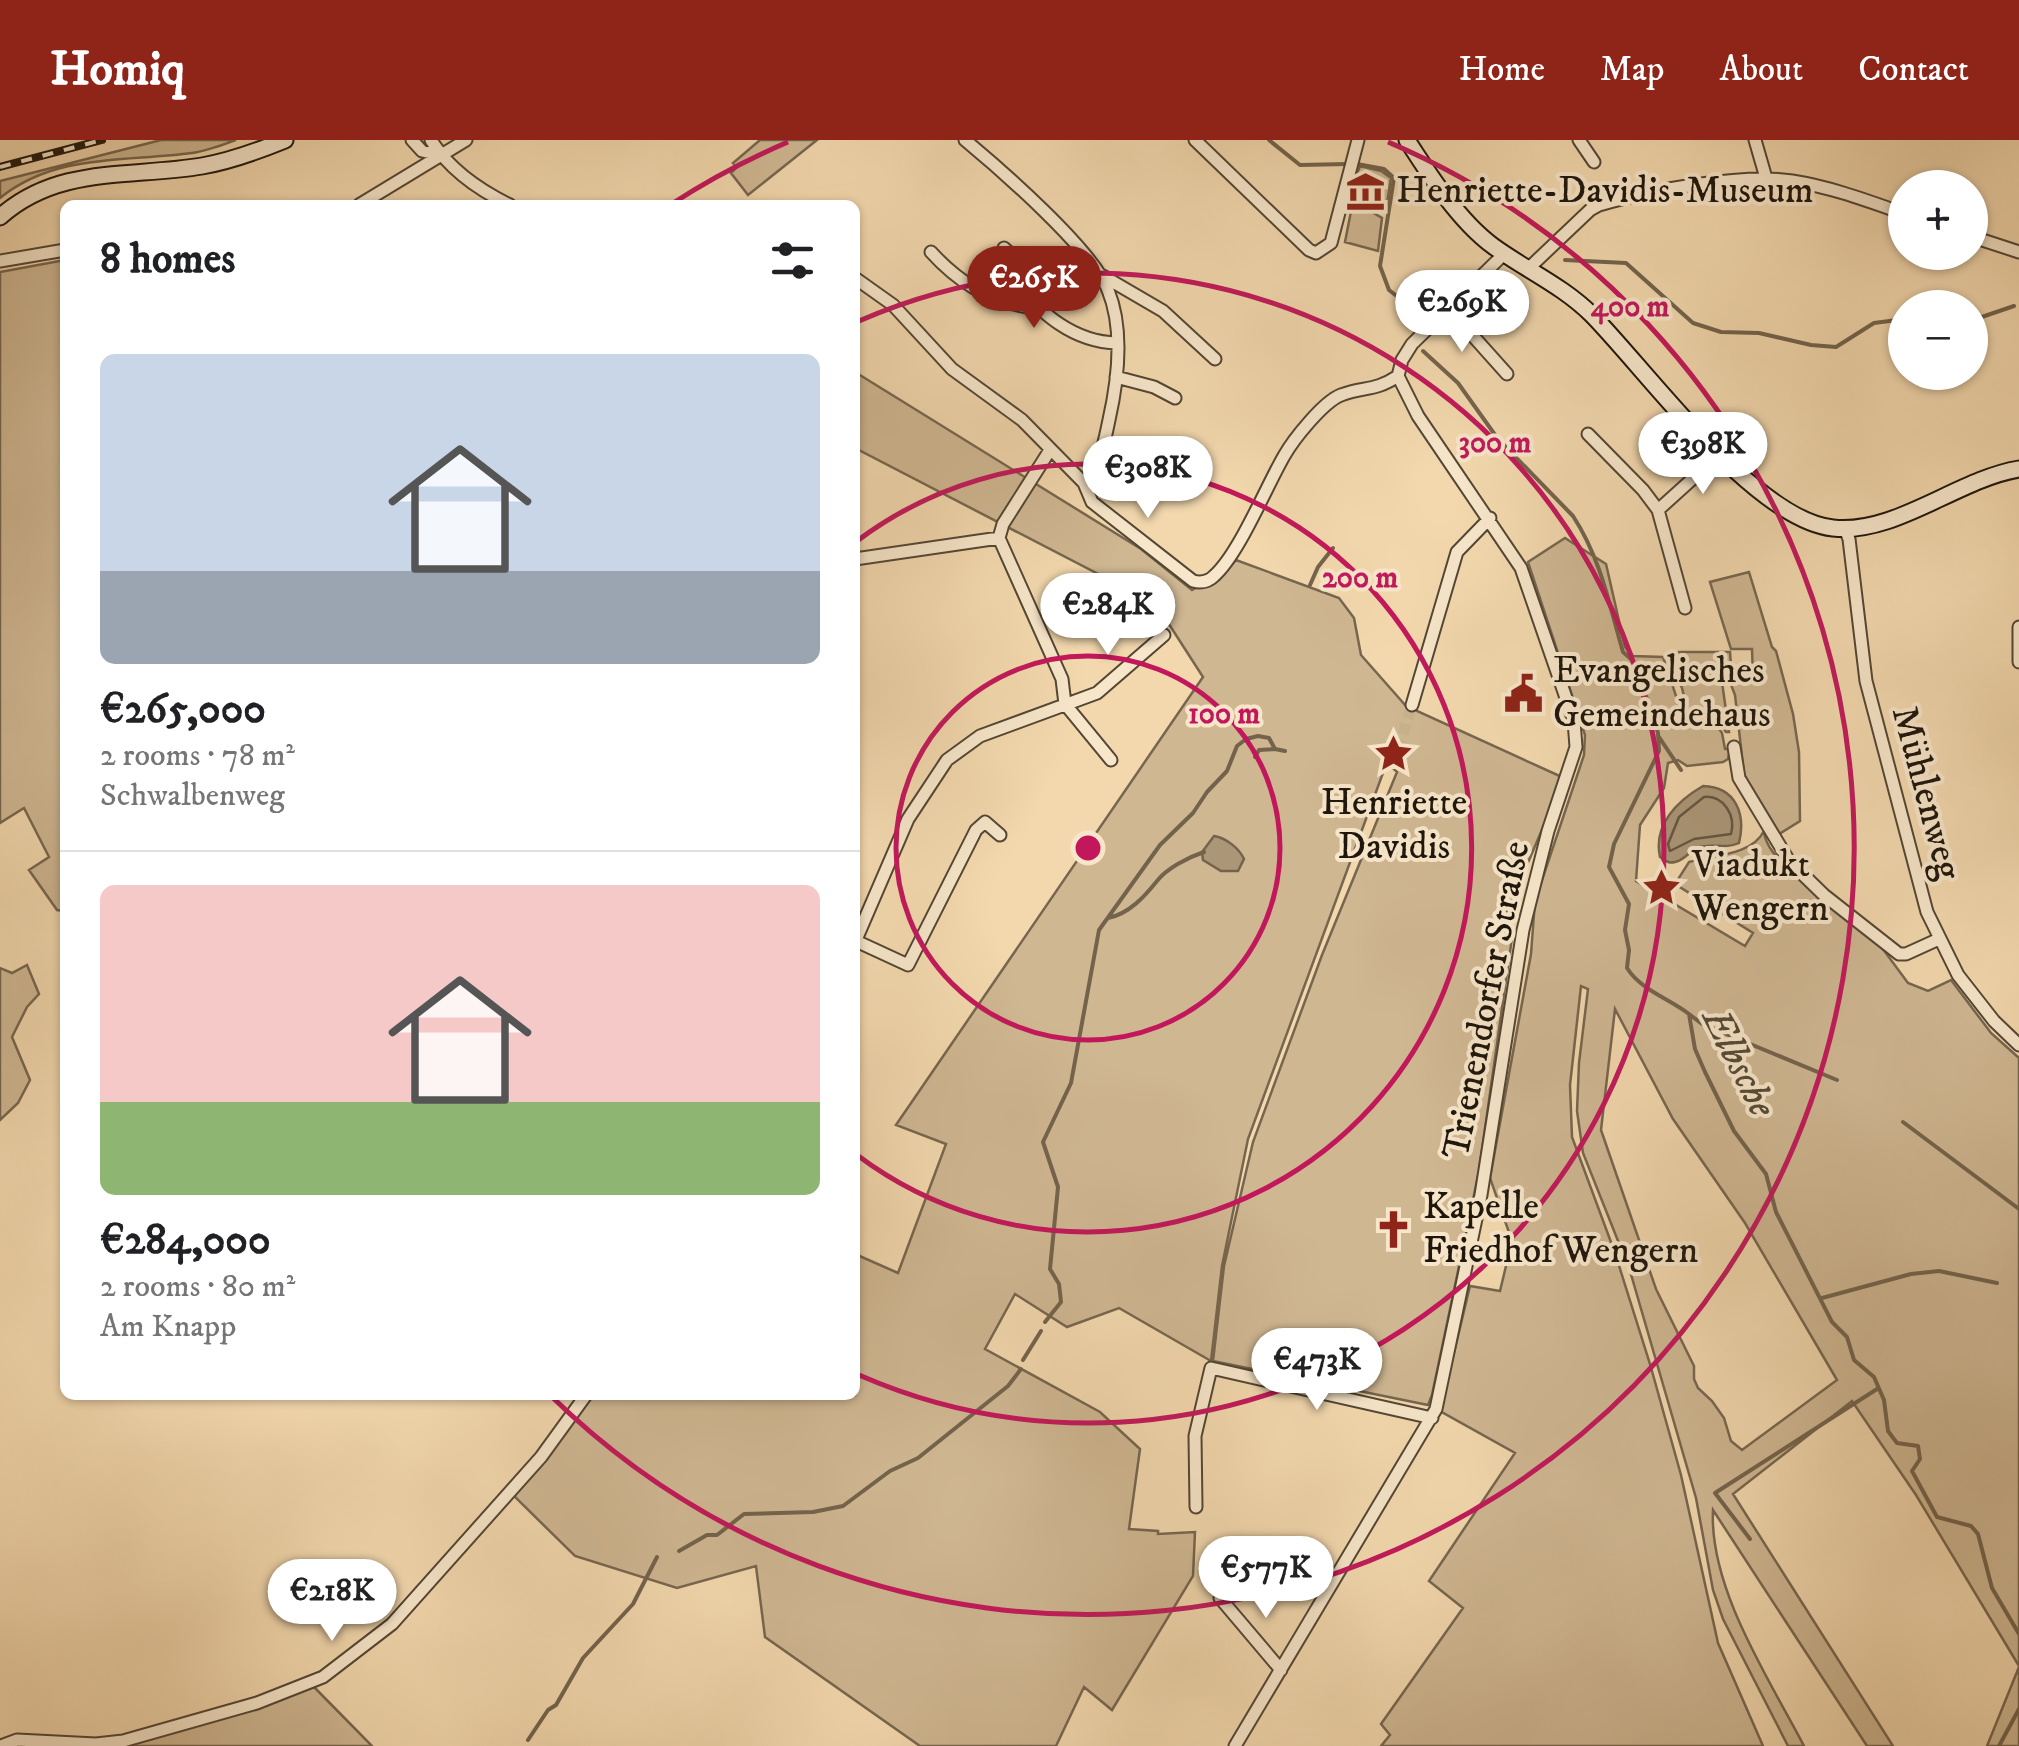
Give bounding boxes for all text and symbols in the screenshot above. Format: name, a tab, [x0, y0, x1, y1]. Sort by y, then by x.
text: Homiq	[50, 40, 185, 100]
text: Home	[1458, 48, 1545, 92]
text: Map	[1600, 48, 1664, 92]
text: About	[1719, 48, 1803, 92]
text: Contact	[1858, 48, 1969, 92]
place label: Henriette-Davidis-Museum	[1396, 167, 1814, 215]
museum icon: Henriette-Davidis-Museum	[1345, 170, 1387, 212]
map controls	[1888, 170, 1988, 390]
button: +	[1888, 170, 1988, 270]
icon: filters	[765, 233, 820, 288]
text: 8 homes	[100, 234, 235, 286]
pin: €265K	[964, 246, 1104, 331]
text: €265K	[989, 258, 1079, 298]
pin: €269K	[1392, 270, 1532, 355]
text: €269K	[1417, 282, 1507, 322]
text: 400 m	[1591, 289, 1670, 326]
button: −	[1888, 290, 1988, 390]
pin: €398K	[1633, 412, 1773, 497]
icon: home	[370, 419, 550, 599]
text: €398K	[1660, 424, 1746, 464]
text: 300 m	[1459, 425, 1532, 462]
pin: €308K	[1078, 436, 1218, 521]
text: €308K	[1105, 448, 1191, 488]
text: 200 m	[1322, 560, 1398, 597]
pin: €284K	[1038, 573, 1178, 658]
text: €284K	[1062, 585, 1154, 625]
place label: Evangelisches Gemeindehaus	[1553, 647, 1771, 739]
public building icon: Evangelisches Gemeindehaus	[1502, 672, 1544, 714]
text: €265,000	[100, 684, 266, 736]
text: 100 m	[1188, 696, 1261, 733]
street label: Mühlenweg	[1880, 701, 1972, 886]
place icon: Henriette Davidis	[1373, 733, 1415, 775]
text: 2 rooms · 78 m²	[100, 736, 295, 776]
text: Schwalbenweg	[100, 776, 285, 816]
place label: Henriette Davidis	[1321, 779, 1467, 871]
centre of rings	[1070, 830, 1106, 866]
street label: Trienendorfer Straße	[1433, 837, 1541, 1163]
place label: Viadukt Wengern	[1691, 841, 1829, 933]
place icon: Viadukt Wengern	[1641, 866, 1683, 908]
icon: home	[370, 950, 550, 1130]
water label: Elbsche	[1689, 998, 1787, 1127]
place label: Kapelle Friedhof Wengern	[1423, 1183, 1698, 1275]
church icon: Kapelle Friedhof Wengern	[1372, 1208, 1414, 1250]
text: €284,000	[100, 1215, 271, 1267]
text: 2 rooms · 80 m²	[100, 1267, 295, 1307]
text: Am Knapp	[100, 1307, 236, 1347]
pin: €473K	[1247, 1328, 1387, 1413]
text: €473K	[1273, 1340, 1361, 1380]
pin: €577K	[1196, 1536, 1336, 1621]
text: €577K	[1221, 1548, 1311, 1588]
pin: €218K	[262, 1559, 402, 1644]
text: €218K	[290, 1571, 374, 1611]

